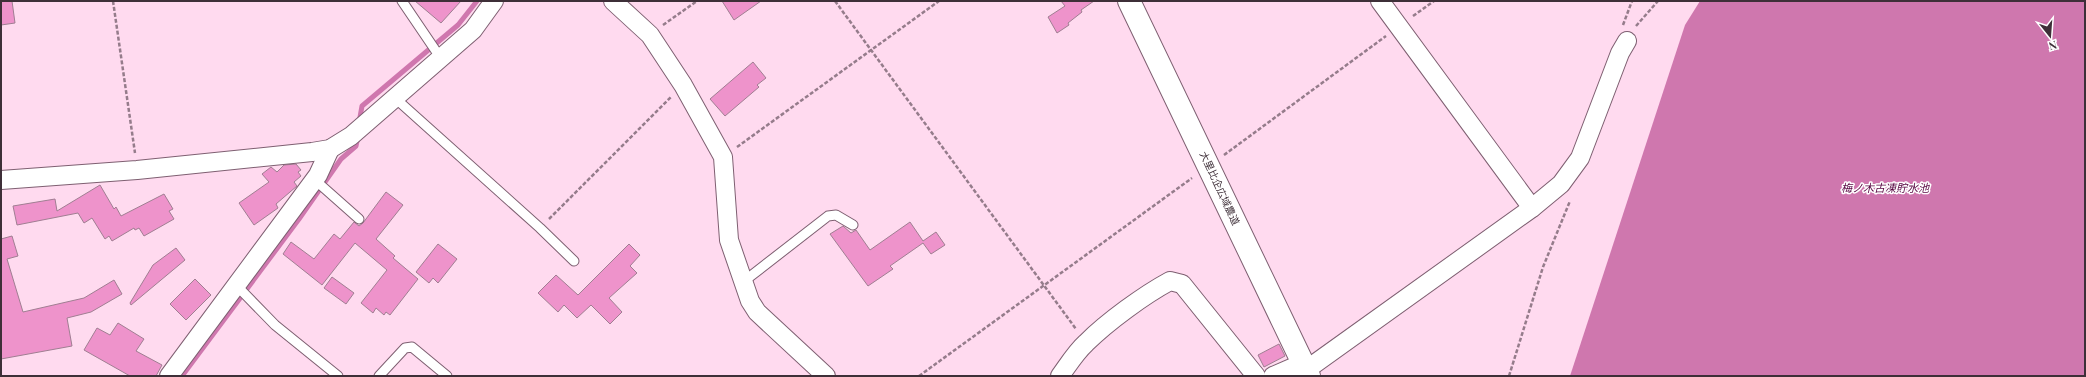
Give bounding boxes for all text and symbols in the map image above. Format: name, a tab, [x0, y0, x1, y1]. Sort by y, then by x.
north arrow	[2030, 16, 2070, 56]
text: N	[2047, 38, 2059, 54]
street label: 大里比企広域農道	[1197, 149, 1243, 227]
water label: 梅ノ木古凍貯水池	[1841, 180, 1930, 195]

